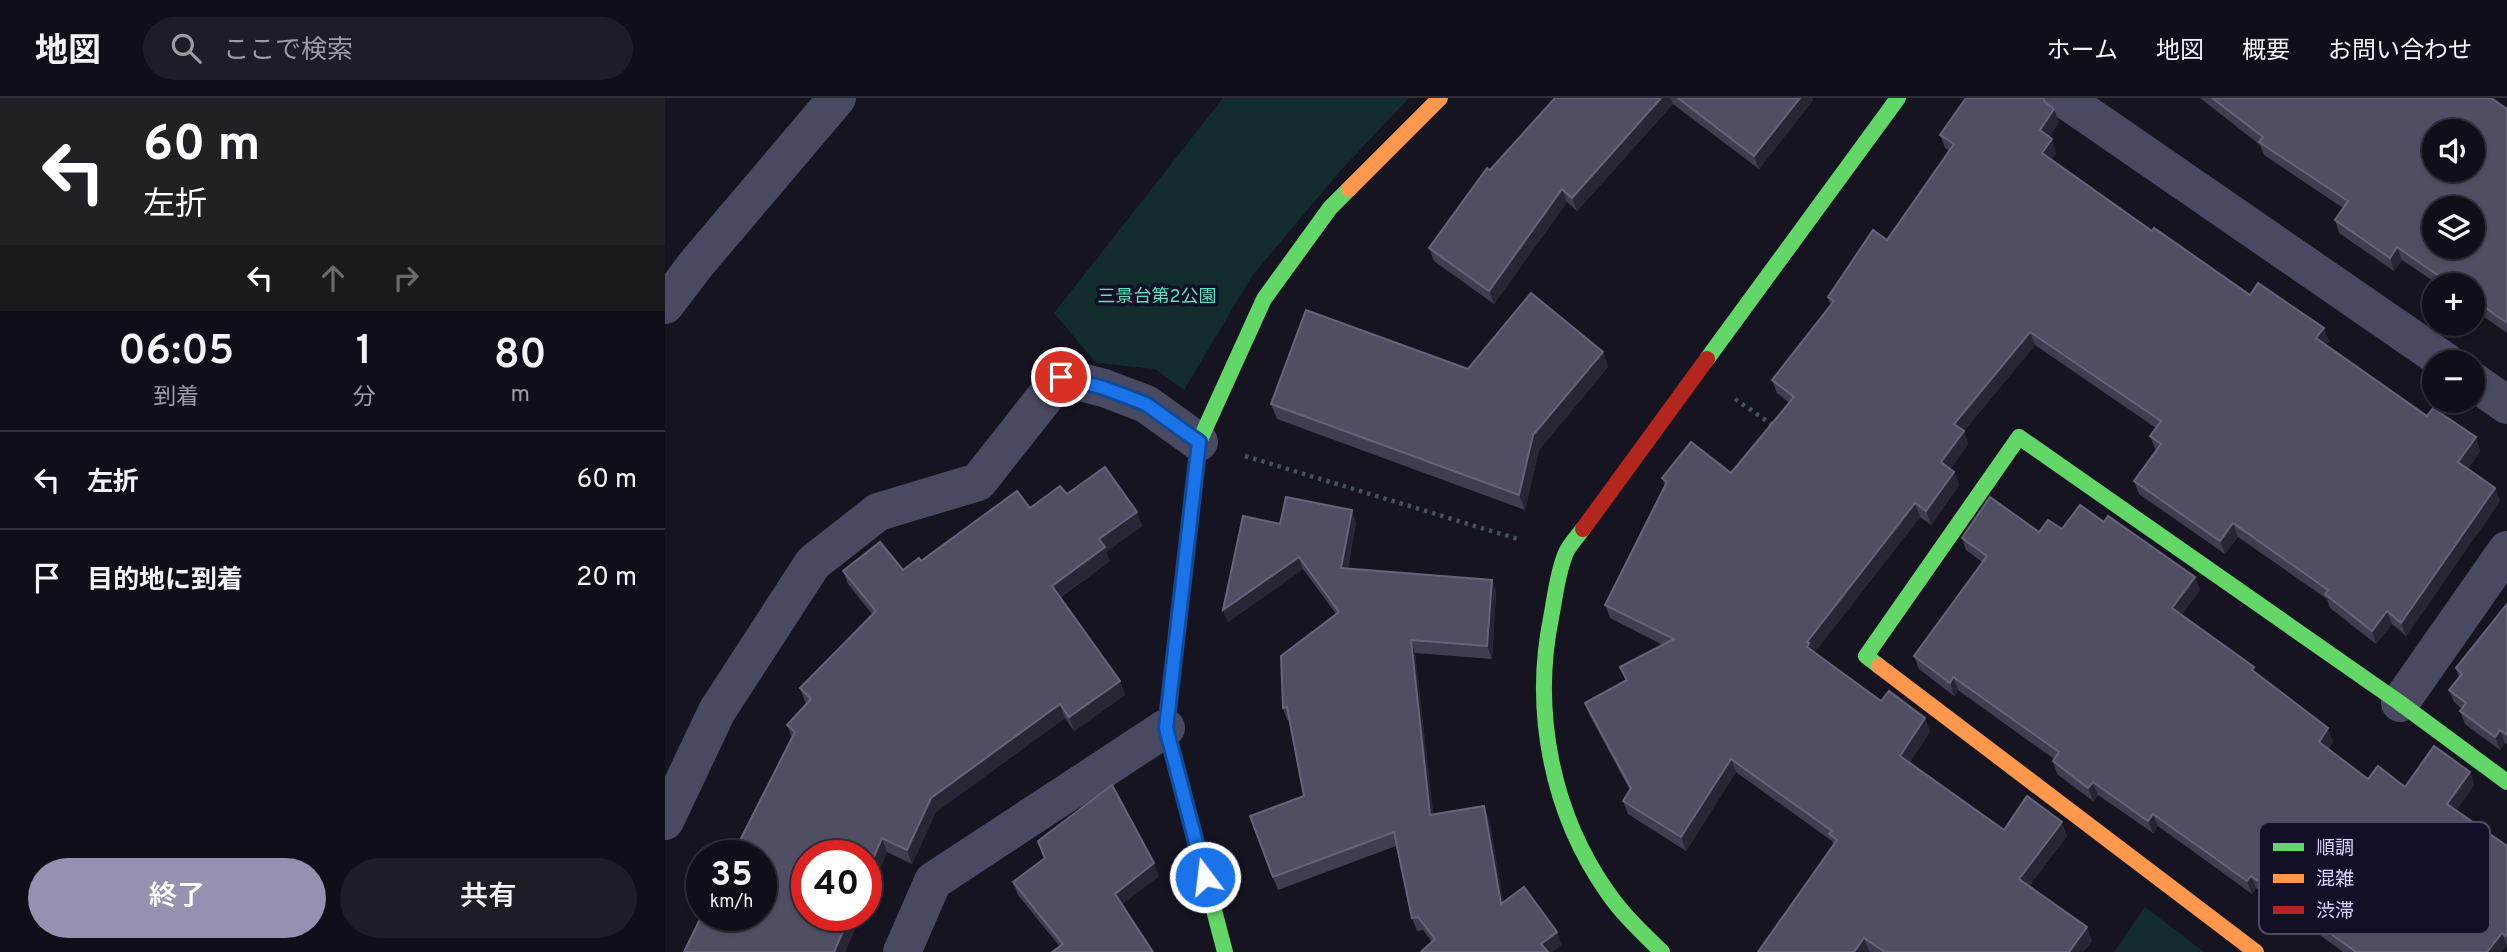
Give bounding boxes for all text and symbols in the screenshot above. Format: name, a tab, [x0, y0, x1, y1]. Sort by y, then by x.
search box	[143, 17, 633, 80]
icon: search	[167, 29, 205, 67]
text: 地図	[35, 32, 101, 74]
text: ここで検索	[223, 35, 353, 68]
text: ホーム	[2047, 37, 2118, 67]
text: 地図	[2156, 37, 2204, 67]
text: 概要	[2242, 37, 2290, 67]
text: お問い合わせ	[2328, 37, 2472, 67]
text: 60 m	[143, 116, 261, 178]
map controls	[2422, 119, 2485, 413]
button: sound	[2422, 119, 2485, 182]
icon: left	[28, 126, 119, 217]
text: 左折	[143, 186, 207, 226]
button: layers	[2422, 196, 2485, 259]
icon: left	[241, 259, 279, 297]
icon: ahead	[314, 259, 352, 297]
icon: right	[387, 259, 425, 297]
button: +	[2422, 273, 2485, 336]
park label: 三景台第2公園	[1097, 286, 1217, 309]
text: 06:05	[118, 326, 234, 379]
text: 1	[356, 326, 372, 379]
text: 80	[494, 330, 547, 383]
pin	[1031, 347, 1091, 407]
button: −	[2422, 350, 2485, 413]
icon: arrive	[1042, 358, 1080, 396]
text: m	[511, 381, 530, 410]
text: 到着	[153, 384, 199, 413]
text: 分	[353, 384, 376, 413]
icon: left	[28, 461, 66, 499]
text: 60 m	[577, 464, 637, 497]
text: 左折	[87, 467, 139, 500]
icon: arrive	[28, 559, 66, 597]
text: 20 m	[576, 562, 637, 595]
text: 目的地に到着	[87, 565, 243, 598]
legend	[2259, 822, 2490, 934]
text: 順調	[2316, 837, 2354, 861]
speed limit sign: 40	[791, 840, 882, 931]
position arrow	[1168, 840, 1242, 914]
text: 35	[710, 854, 753, 898]
button: 終了	[28, 858, 326, 938]
button: 共有	[340, 858, 637, 938]
text: 混雑	[2316, 868, 2354, 892]
text: km/h	[710, 891, 753, 914]
text: 渋滞	[2316, 900, 2354, 924]

